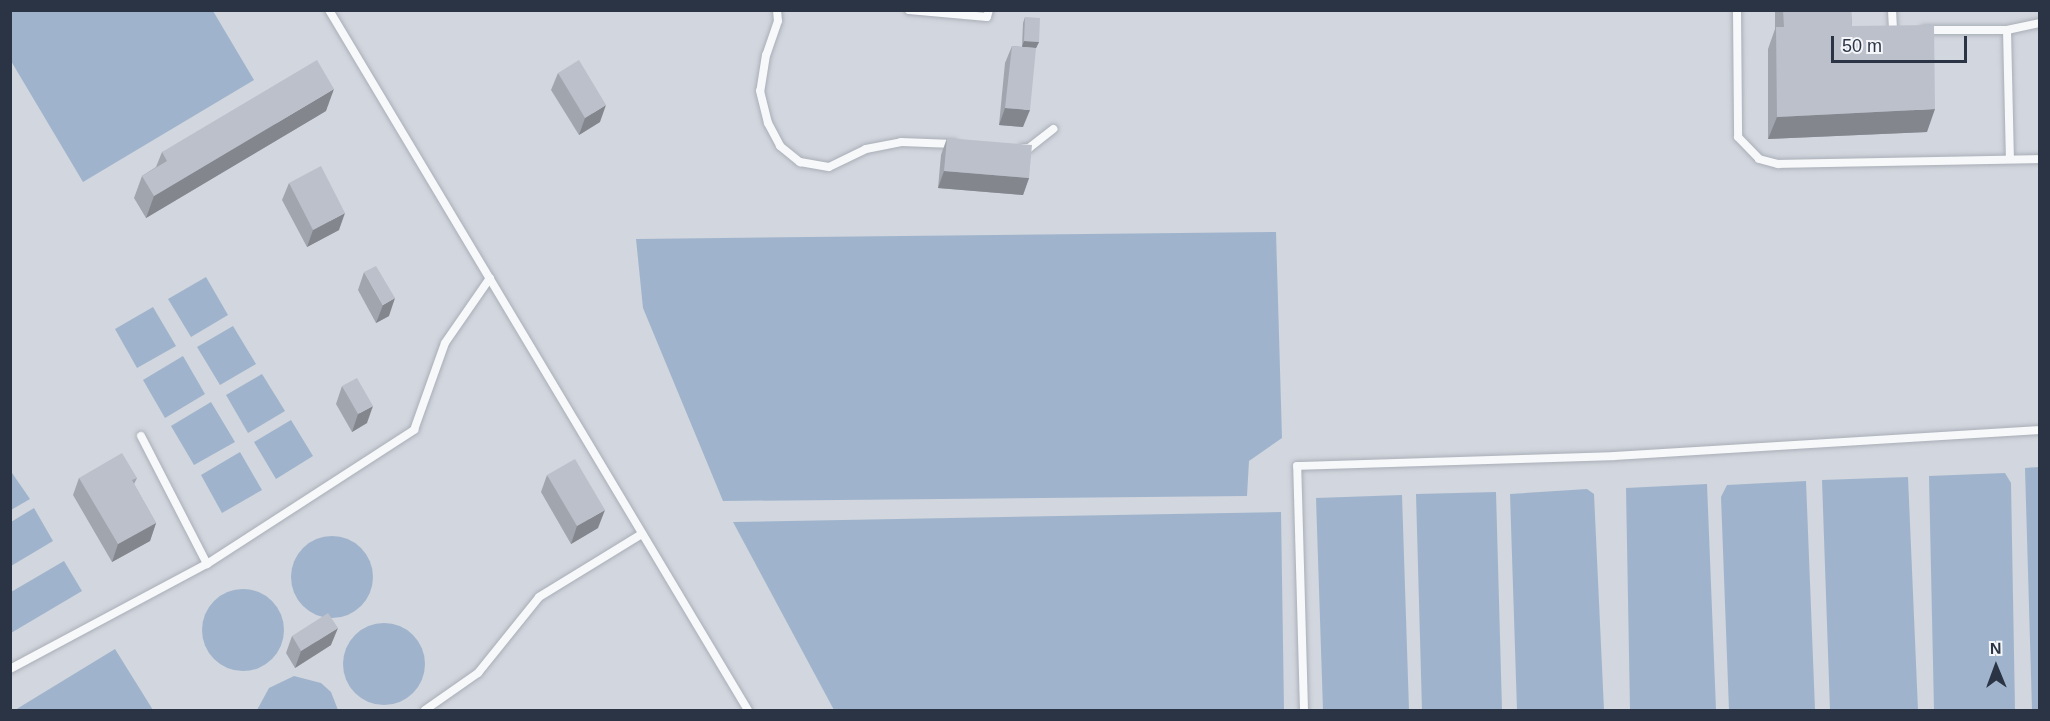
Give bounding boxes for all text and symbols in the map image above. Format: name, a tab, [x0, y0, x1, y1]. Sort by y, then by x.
scale bar	[1834, 24, 1970, 62]
text: 50 m	[1842, 36, 1882, 56]
north arrow	[1966, 637, 2026, 697]
text: N	[1990, 640, 2002, 657]

